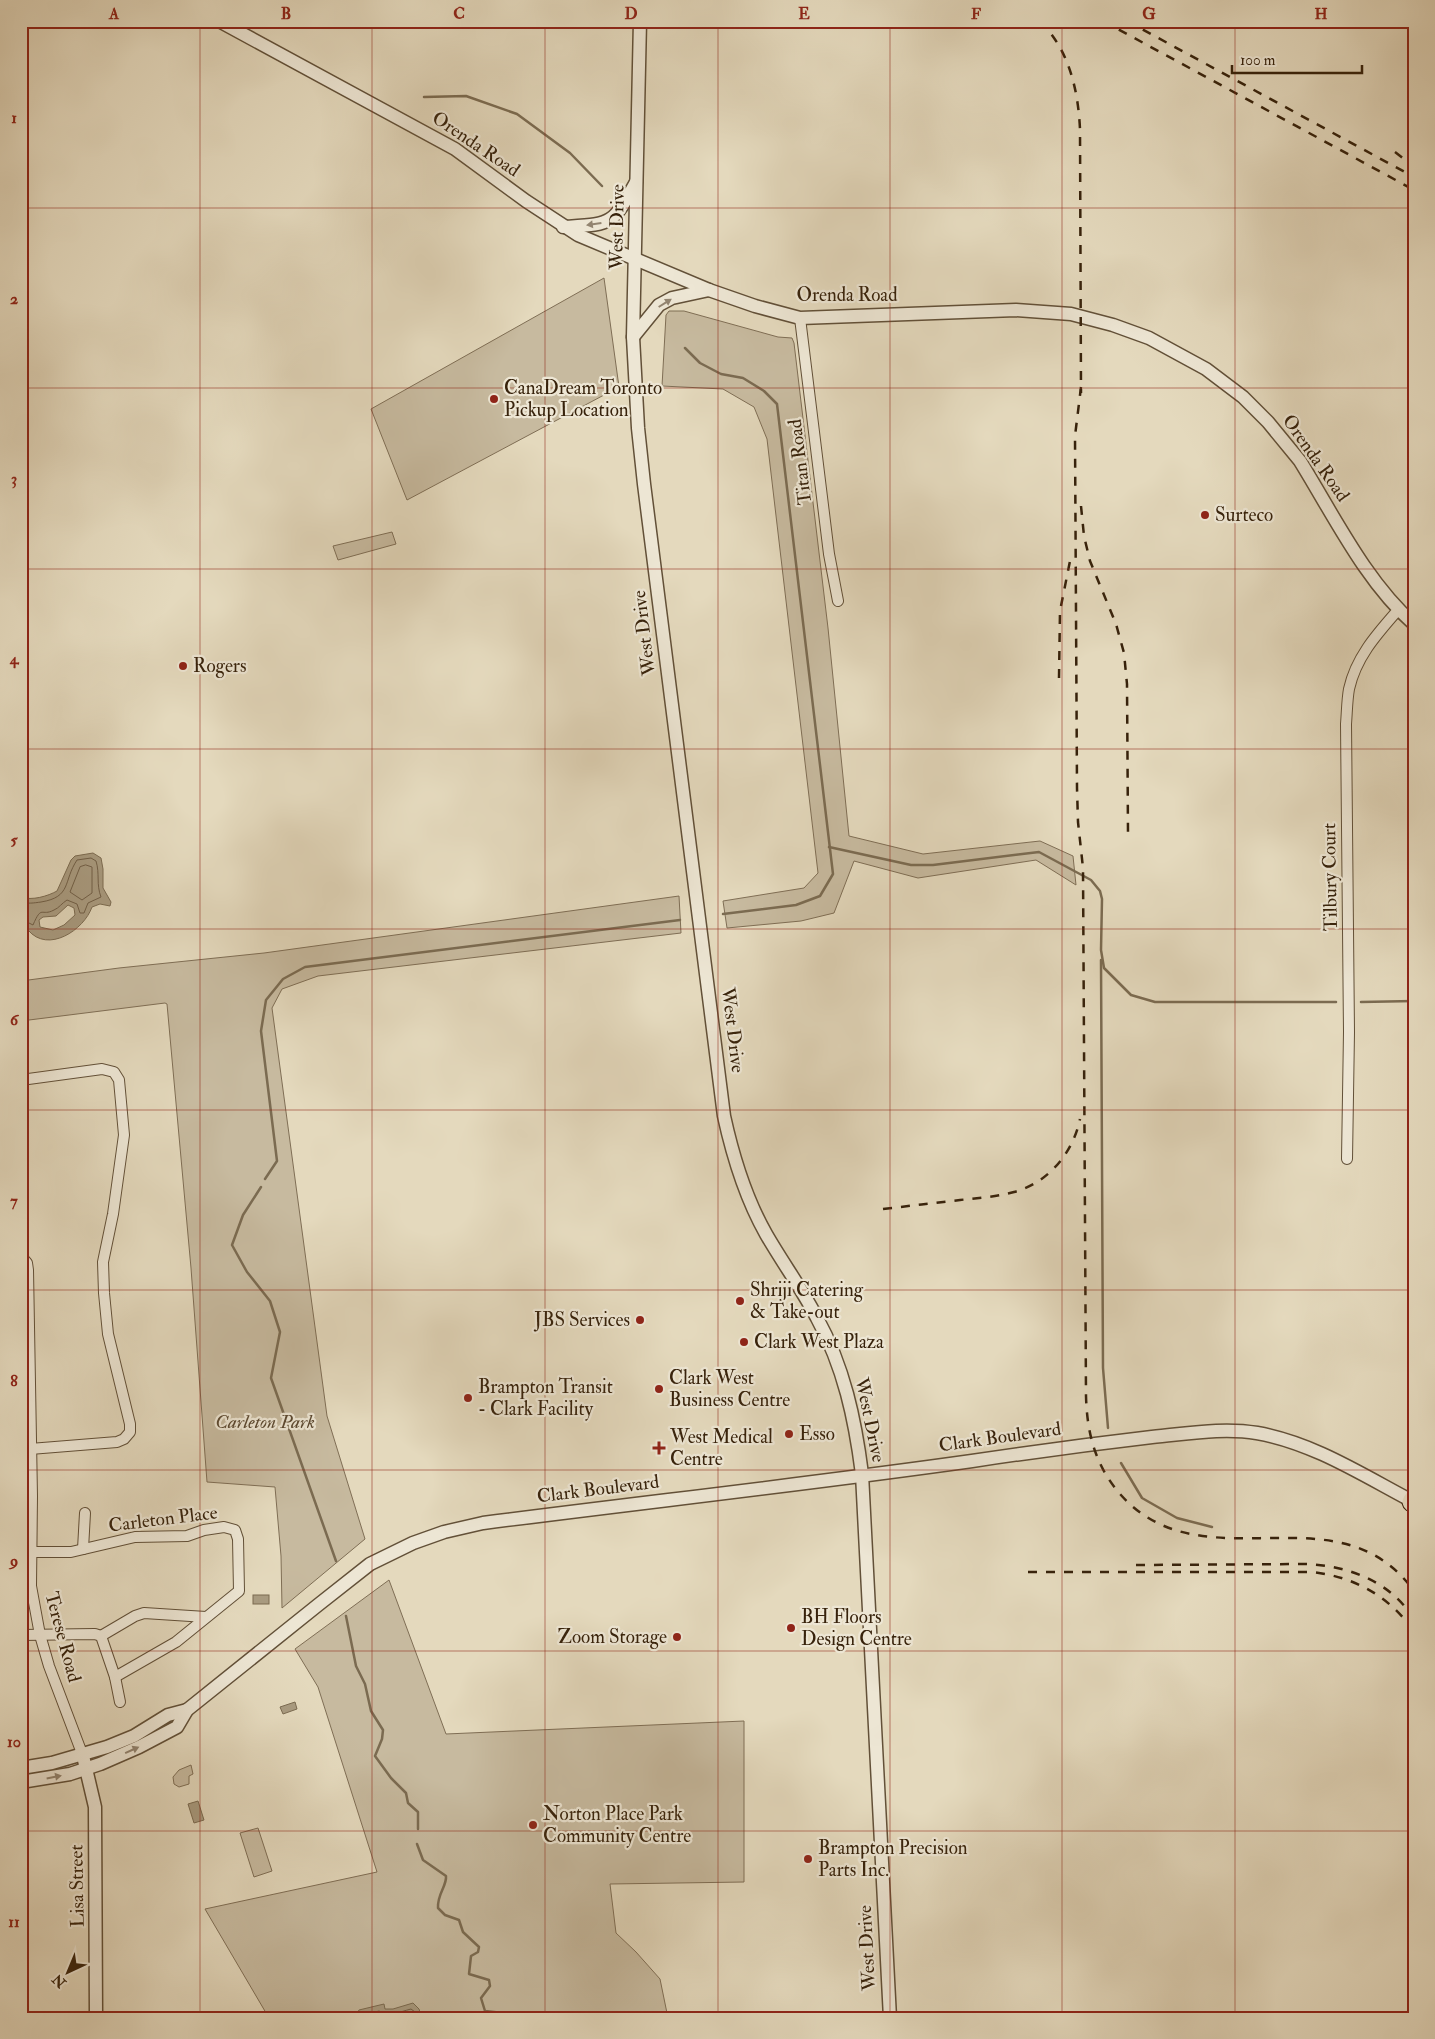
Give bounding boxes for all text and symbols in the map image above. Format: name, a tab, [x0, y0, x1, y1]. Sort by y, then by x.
text: A	[108, 4, 120, 24]
text: B	[281, 4, 291, 24]
text: C	[453, 4, 465, 24]
text: D	[624, 4, 638, 24]
text: E	[798, 4, 810, 24]
text: F	[971, 4, 981, 24]
text: G	[1142, 4, 1156, 24]
text: H	[1314, 4, 1328, 24]
scale bar	[1232, 42, 1362, 74]
text: 100 m	[1240, 51, 1276, 70]
street label: Orenda Road	[427, 106, 525, 183]
text: 1	[11, 108, 17, 128]
street label: West Drive	[604, 184, 630, 271]
one-way arrow	[586, 221, 602, 229]
street label: Orenda Road	[796, 283, 898, 307]
text: 2	[10, 289, 18, 309]
one-way arrow	[658, 298, 671, 307]
place label: CanaDream Toronto Pickup Location	[504, 376, 662, 423]
marker: CanaDream Toronto Pickup Location	[488, 393, 500, 405]
street label: Orenda Road	[1277, 410, 1355, 507]
street label: Titan Road	[783, 417, 817, 506]
text: 3	[11, 469, 17, 489]
place label: Surteco	[1215, 503, 1273, 527]
marker: Surteco	[1199, 509, 1211, 521]
street label: West Drive	[627, 589, 661, 678]
text: 4	[9, 649, 20, 669]
place label: Rogers	[193, 654, 246, 678]
marker: Rogers	[177, 660, 189, 672]
street label: Tilbury Court	[1317, 823, 1343, 931]
text: 5	[10, 830, 18, 850]
street label: West Drive	[716, 985, 750, 1074]
text: 6	[10, 1010, 20, 1030]
text: 7	[10, 1191, 18, 1211]
place label: Shriji Catering & Take-out	[750, 1278, 864, 1324]
marker: Shriji Catering & Take-out	[734, 1295, 746, 1307]
place label: JBS Services	[533, 1308, 630, 1332]
marker: JBS Services	[634, 1314, 646, 1326]
place label: Clark West Plaza	[754, 1330, 884, 1354]
marker: Clark West Plaza	[738, 1336, 750, 1348]
place label: Clark West Business Centre	[669, 1366, 790, 1412]
text: 8	[10, 1371, 18, 1391]
place label: Brampton Transit - Clark Facility	[478, 1375, 613, 1421]
street label: West Drive	[849, 1375, 891, 1464]
marker: Clark West Business Centre	[653, 1383, 665, 1395]
marker: Brampton Transit - Clark Facility	[462, 1392, 474, 1404]
park label: Carleton Park	[215, 1410, 315, 1434]
street label: Clark Boulevard	[937, 1416, 1063, 1457]
place label: Esso	[799, 1422, 835, 1446]
place label: West Medical Centre	[669, 1425, 773, 1471]
marker: Esso	[783, 1428, 795, 1440]
marker: West Medical Centre	[652, 1441, 666, 1455]
street label: Clark Boulevard	[535, 1470, 661, 1508]
street label: Carleton Place	[107, 1500, 219, 1538]
text: 9	[8, 1551, 18, 1571]
street label: Terese Road	[39, 1589, 87, 1686]
place label: BH Floors Design Centre	[801, 1605, 912, 1651]
marker: BH Floors Design Centre	[785, 1622, 797, 1634]
place label: Zoom Storage	[558, 1625, 667, 1649]
marker: Zoom Storage	[671, 1631, 683, 1643]
text: 10	[7, 1732, 21, 1752]
one-way arrow	[125, 1746, 139, 1754]
one-way arrow	[47, 1773, 62, 1781]
place label: Norton Place Park Community Centre	[543, 1802, 691, 1848]
marker: Norton Place Park Community Centre	[527, 1819, 539, 1831]
place label: Brampton Precision Parts Inc.	[818, 1836, 968, 1882]
street label: Lisa Street	[64, 1844, 90, 1928]
marker: Brampton Precision Parts Inc.	[802, 1853, 814, 1865]
street label: West Drive	[853, 1905, 881, 1992]
text: 11	[8, 1912, 20, 1932]
north arrow	[42, 1946, 92, 1996]
text: N	[49, 1970, 70, 1992]

